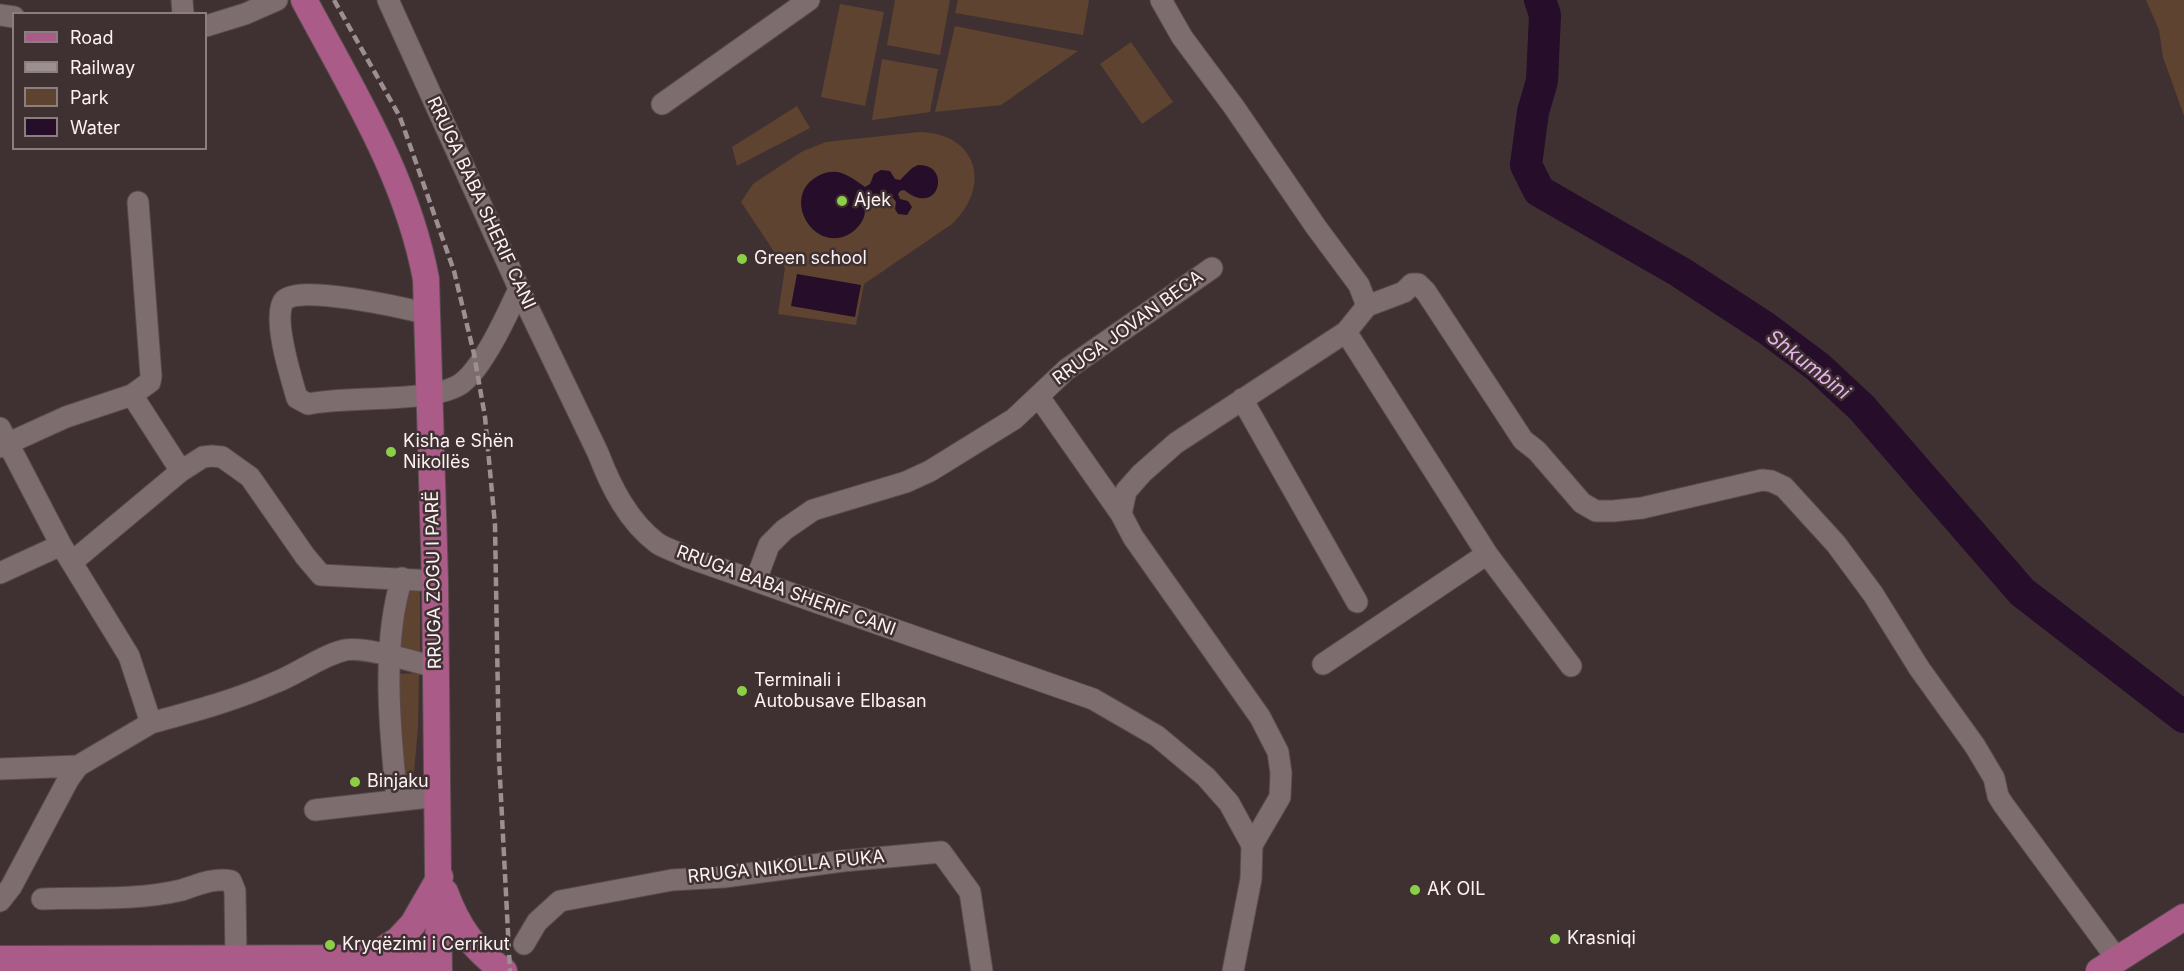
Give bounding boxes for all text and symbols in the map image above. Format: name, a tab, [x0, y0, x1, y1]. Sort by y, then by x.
legend	[12, 12, 207, 150]
text: Road	[70, 27, 113, 48]
text: Railway	[70, 57, 135, 78]
text: Park	[70, 87, 109, 108]
street label: RRUGA BABA SHERIF CANI	[422, 93, 540, 313]
text: Water	[70, 117, 120, 138]
place label: Ajek	[854, 190, 891, 212]
marker: Ajek	[835, 194, 849, 208]
place label: Green school	[754, 248, 867, 270]
marker: Green school	[735, 252, 749, 266]
street label: RRUGA JOVAN BECA	[1049, 266, 1207, 390]
water label: Shkumbini	[1762, 325, 1854, 405]
place label: Kisha e Shën Nikollës	[403, 431, 514, 474]
marker: Kisha e Shën Nikollës	[384, 445, 398, 459]
street label: RRUGA ZOGU I PARË	[422, 491, 446, 669]
street label: RRUGA BABA SHERIF CANI	[673, 541, 899, 641]
place label: Terminali i Autobusave Elbasan	[754, 670, 927, 712]
marker: Terminali i Autobusave Elbasan	[735, 684, 749, 698]
place label: Binjaku	[367, 771, 429, 793]
marker: Binjaku	[348, 775, 362, 789]
street label: RRUGA NIKOLLA PUKA	[686, 846, 886, 888]
place label: AK OIL	[1427, 879, 1485, 901]
marker: AK OIL	[1408, 883, 1422, 897]
place label: Krasniqi	[1567, 928, 1636, 950]
marker: Krasniqi	[1548, 932, 1562, 946]
place label: Kryqëzimi i Cerrikut	[342, 934, 510, 956]
marker: Kryqëzimi i Cerrikut	[323, 938, 337, 952]

